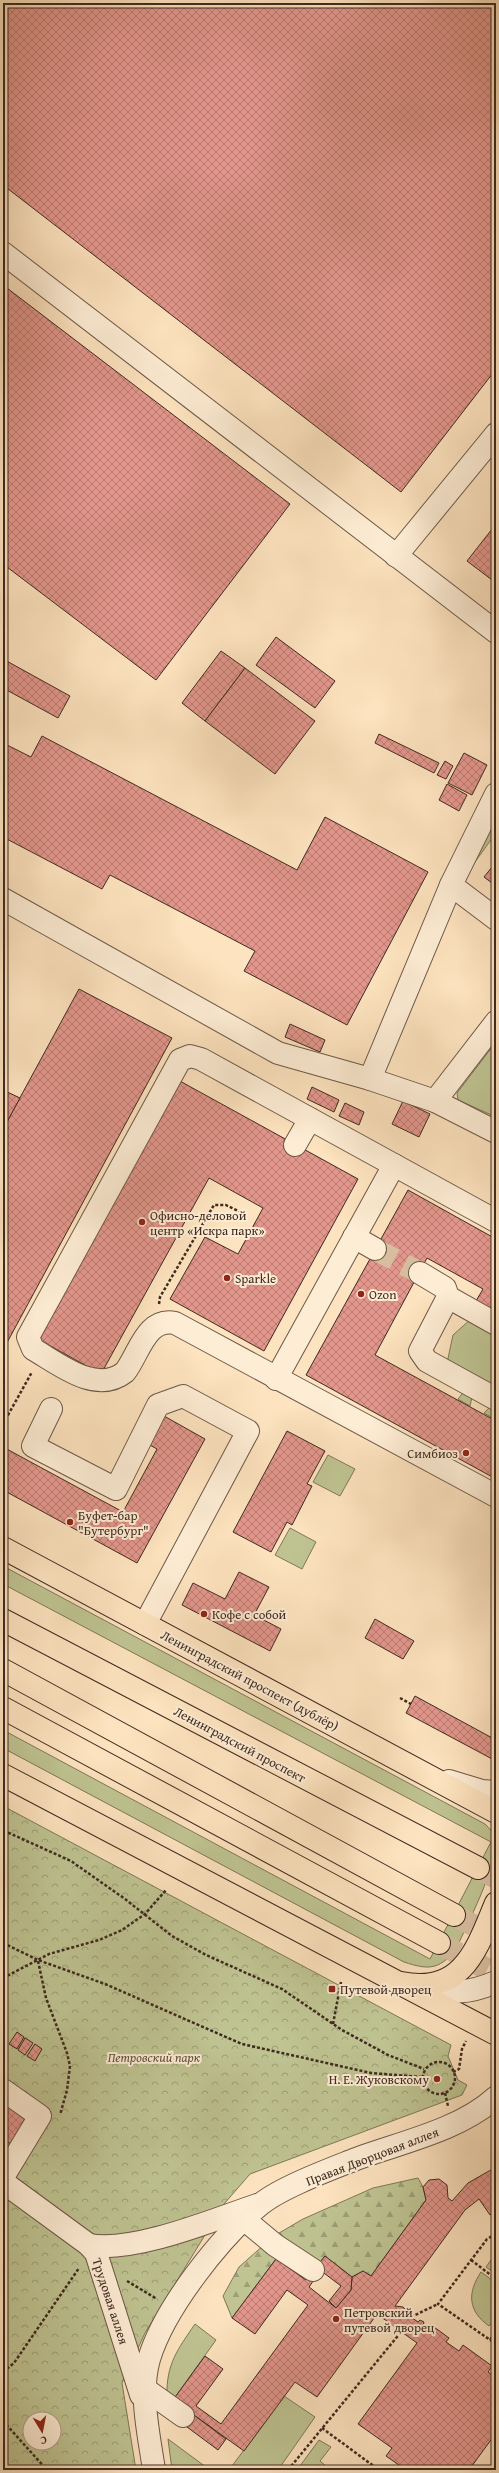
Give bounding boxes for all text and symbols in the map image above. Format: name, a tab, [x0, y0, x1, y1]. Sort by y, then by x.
place label: Офисно-деловой центр «Искра парк»	[150, 1206, 265, 1240]
marker: Офисно-деловой центр «Искра парк»	[137, 1217, 147, 1227]
place label: Sparkle	[235, 1269, 276, 1288]
marker: Sparkle	[222, 1273, 232, 1283]
place label: Ozon	[369, 1285, 397, 1304]
marker: Ozon	[356, 1289, 366, 1299]
place label: Симбиоз	[407, 1444, 458, 1463]
marker: Симбиоз	[461, 1448, 471, 1458]
place label: Буфет-бар "Бутербург"	[78, 1506, 149, 1540]
marker: Буфет-бар "Бутербург"	[65, 1517, 75, 1527]
place label: Кофе с собой	[212, 1605, 287, 1624]
marker: Кофе с собой	[199, 1609, 209, 1619]
street label: Ленинградский проспект (дублёр)	[157, 1625, 342, 1736]
street label: Ленинградский проспект	[170, 1702, 310, 1788]
place label: Путевой дворец	[340, 1980, 432, 1999]
marker: Путевой дворец	[327, 1984, 337, 1994]
park label: Петровский парк	[108, 2048, 201, 2067]
place label: Н. Е. Жуковскому	[329, 2070, 429, 2089]
marker: Н. Е. Жуковскому	[432, 2074, 442, 2084]
street label: Правая Дворцовая аллея	[303, 2122, 442, 2191]
street label: Трудовая аллея	[88, 2256, 134, 2347]
place label: Петровский путевой дворец	[344, 2303, 435, 2337]
marker: Петровский путевой дворец	[331, 2314, 341, 2324]
north arrow	[22, 2411, 62, 2451]
text: С	[39, 2432, 48, 2449]

